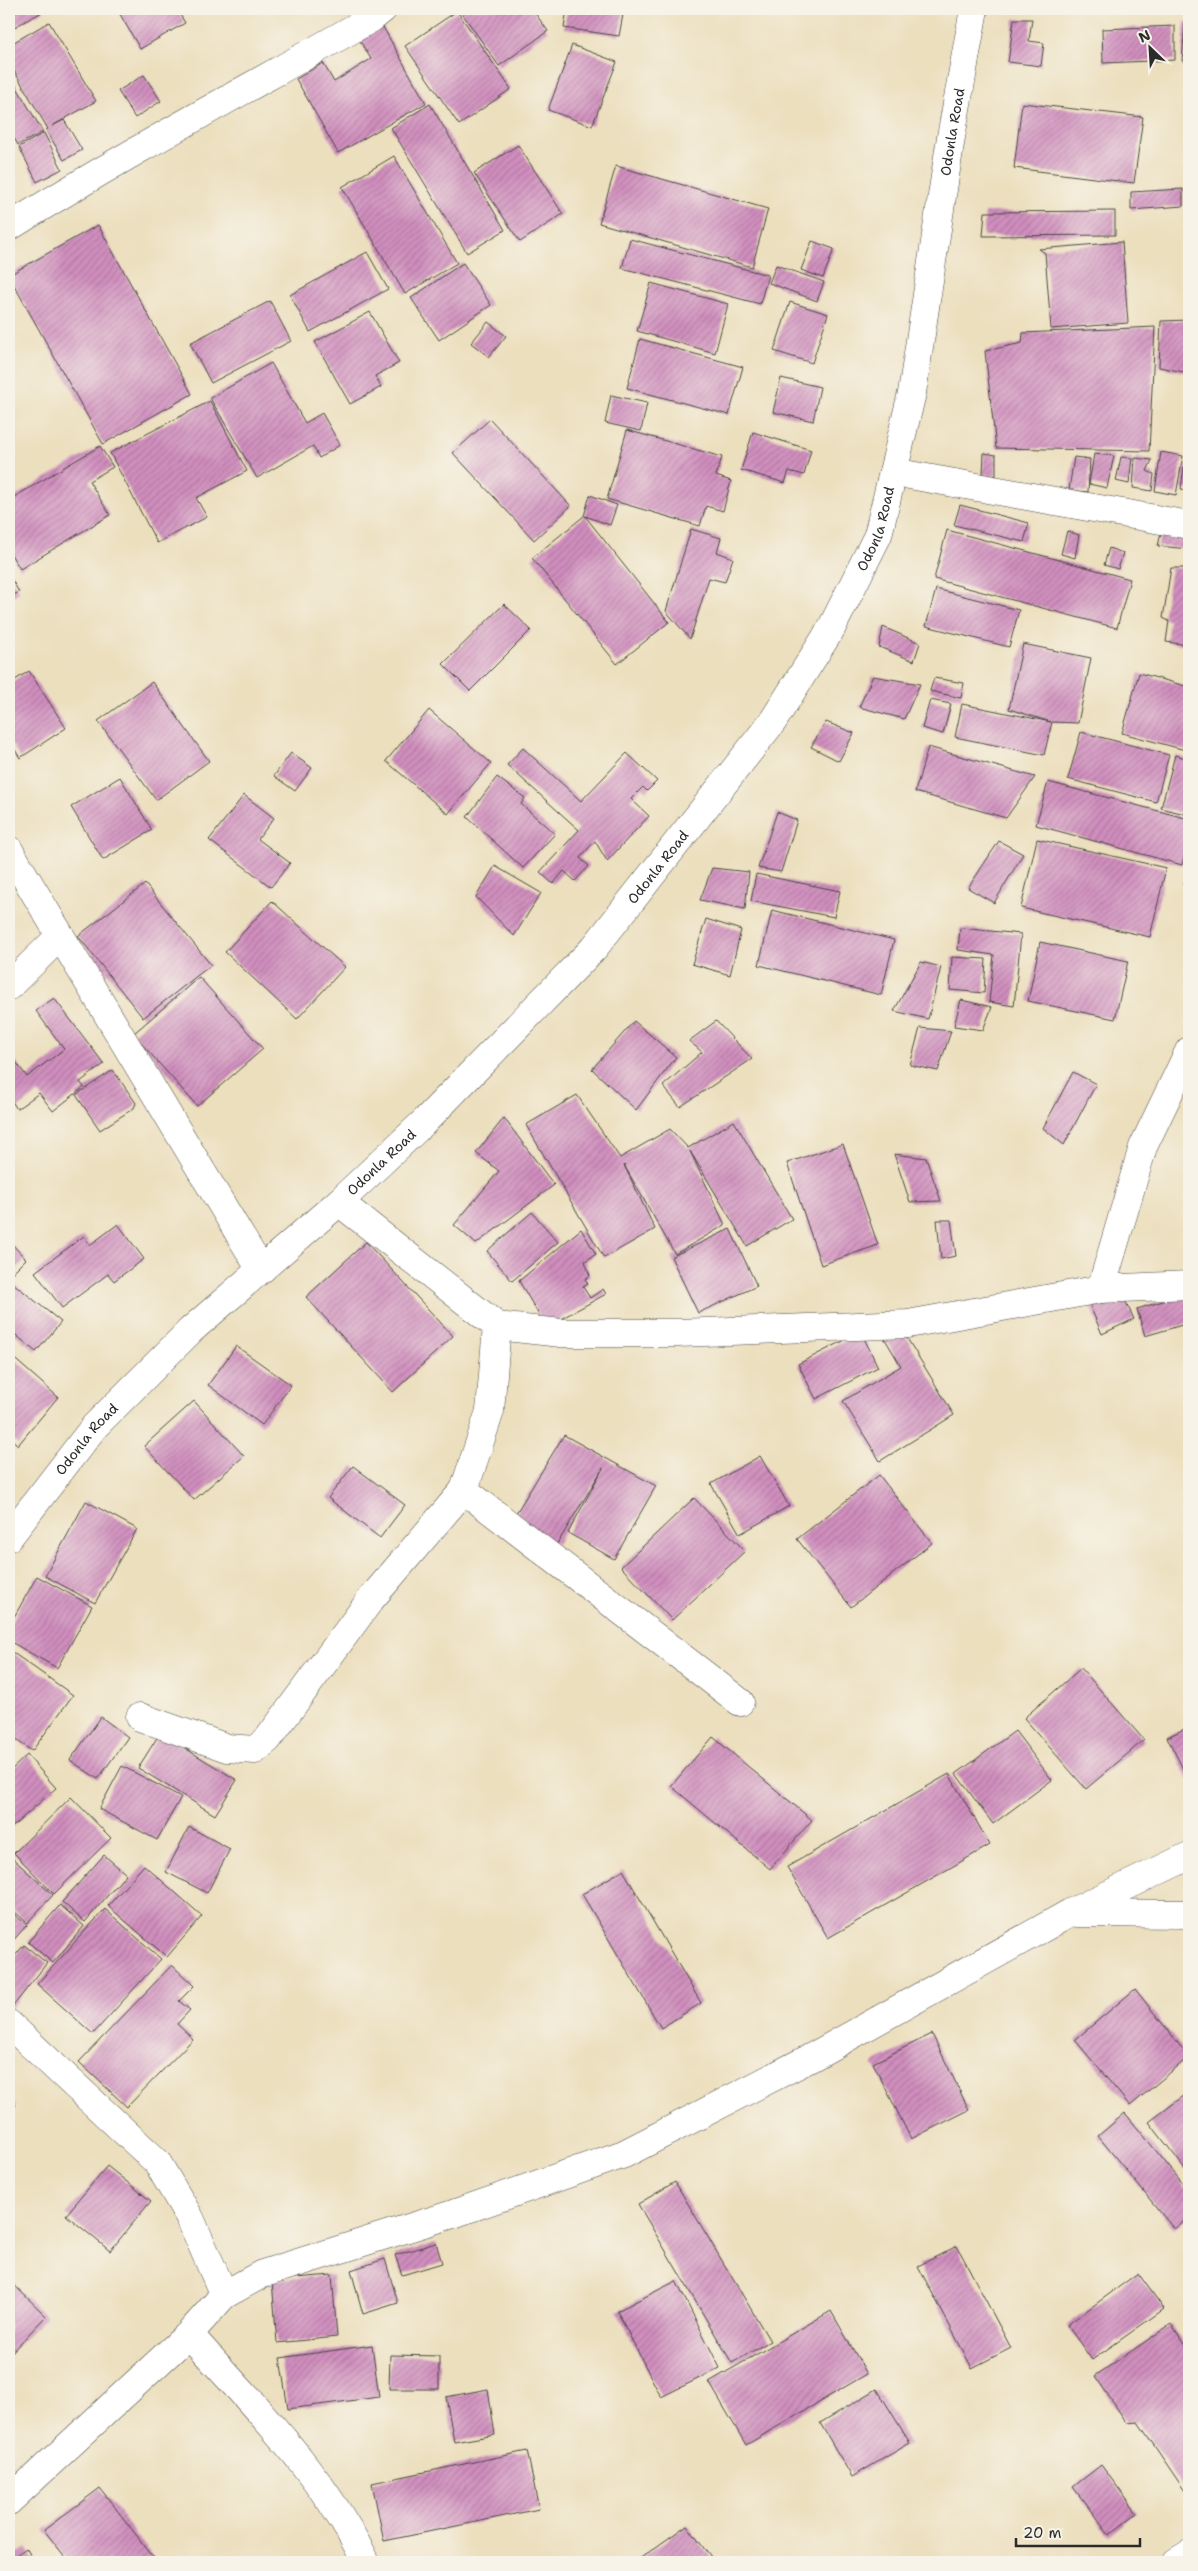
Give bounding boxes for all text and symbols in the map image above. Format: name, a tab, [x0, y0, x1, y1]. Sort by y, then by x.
north arrow	[1126, 22, 1176, 72]
text: N	[1136, 26, 1153, 47]
street label: Odonla Road	[936, 86, 969, 177]
street label: Odonla Road	[852, 485, 898, 574]
street label: Odonla Road	[623, 827, 692, 907]
street label: Odonla Road	[343, 1125, 420, 1199]
street label: Odonla Road	[51, 1399, 122, 1479]
scale bar	[1016, 2516, 1139, 2548]
text: 20 m	[1023, 2523, 1062, 2543]

